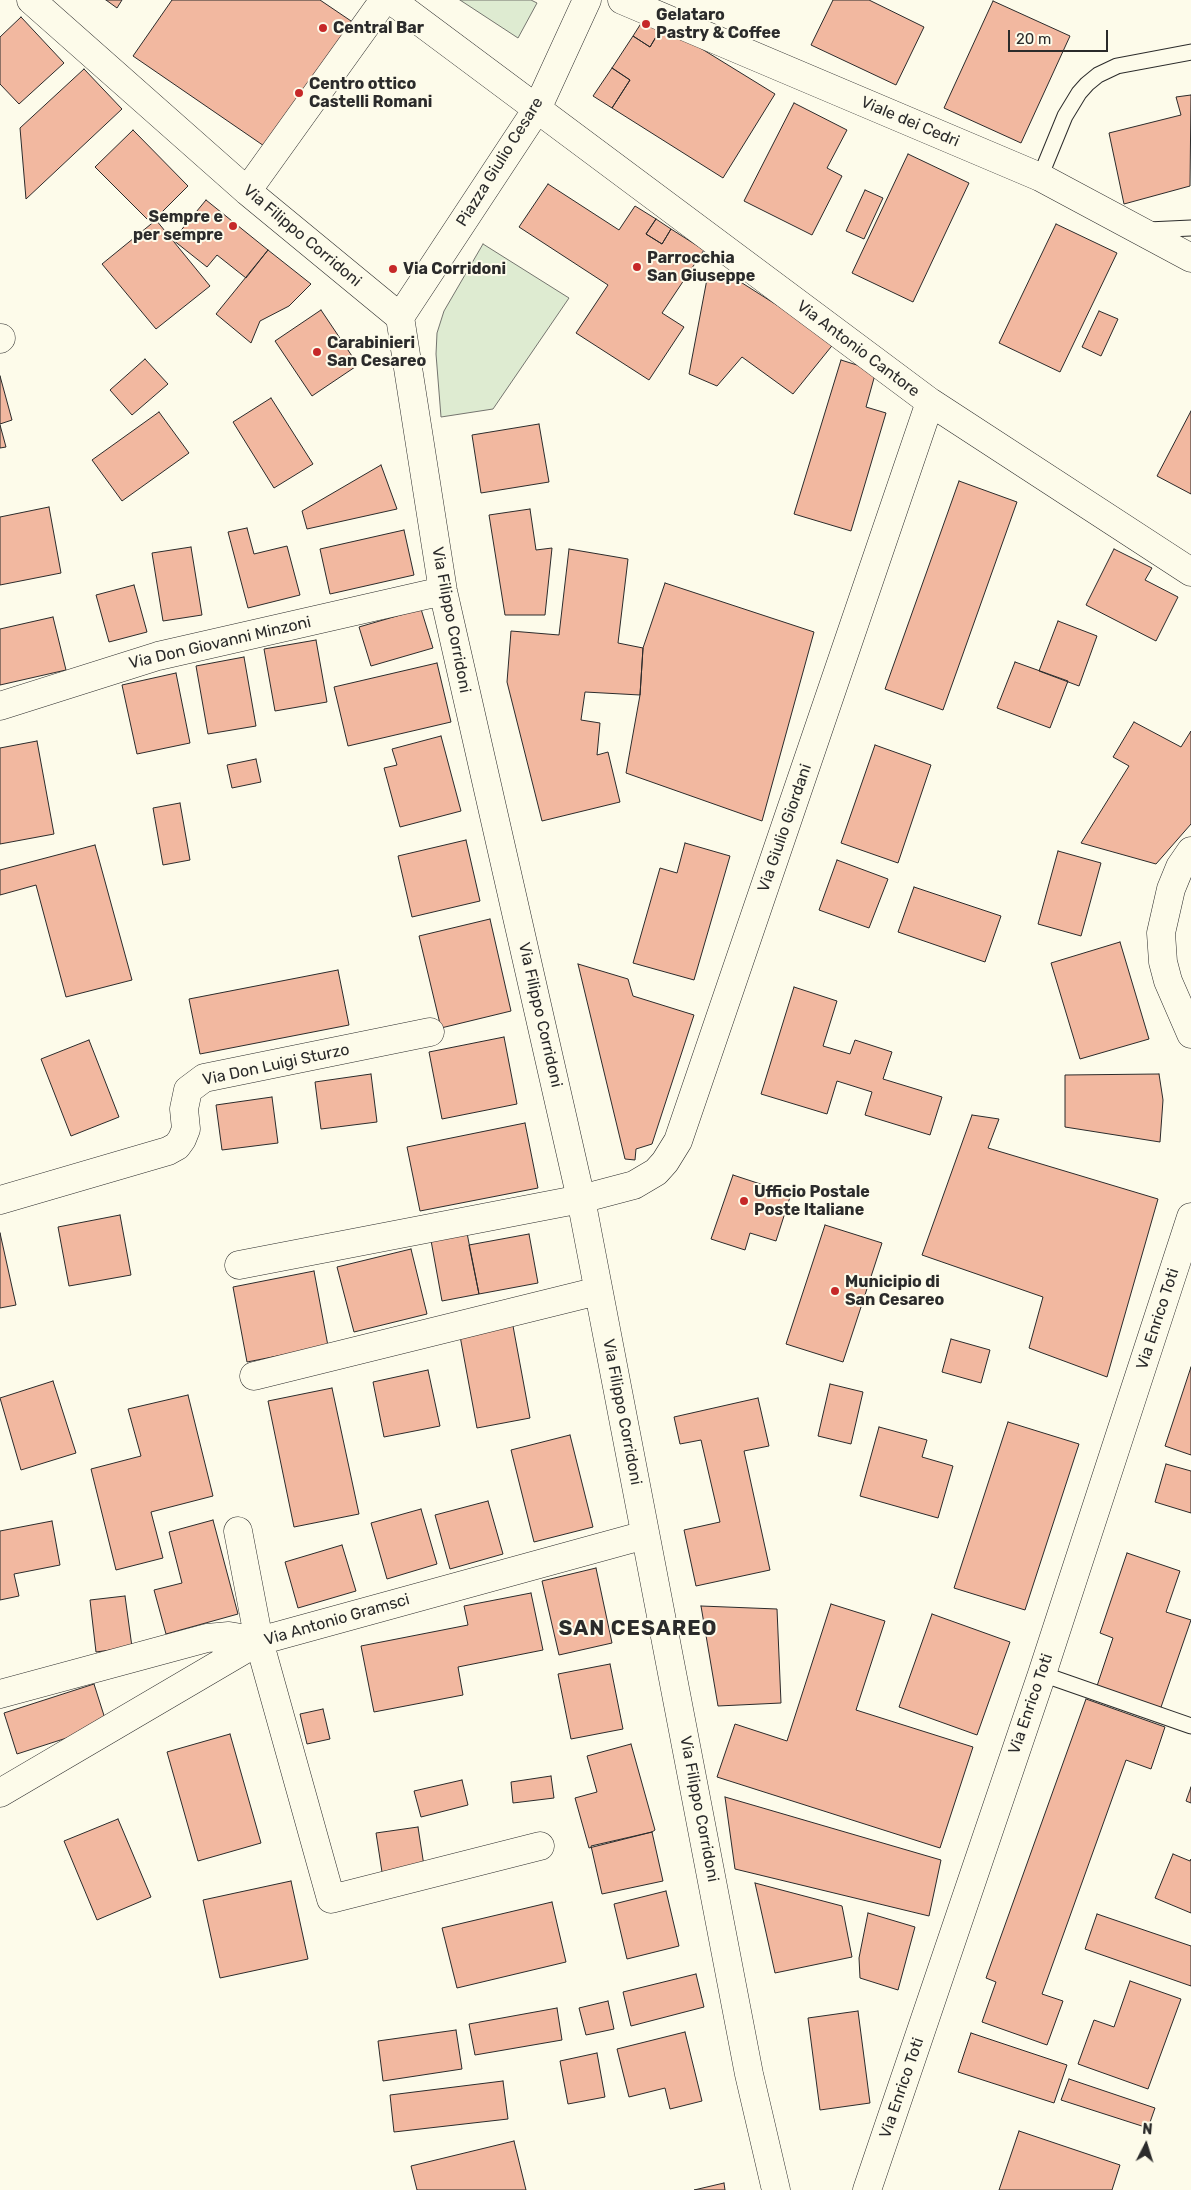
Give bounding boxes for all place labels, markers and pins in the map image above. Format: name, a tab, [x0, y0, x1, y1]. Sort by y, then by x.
place label: Gelataro Pastry & Coffee	[656, 5, 781, 43]
place label: Central Bar	[333, 18, 424, 38]
marker: Gelataro Pastry & Coffee	[640, 18, 652, 30]
marker: Central Bar	[317, 22, 329, 34]
place label: Centro ottico Castelli Romani	[309, 74, 432, 112]
marker: Centro ottico Castelli Romani	[293, 87, 305, 99]
place label: Sempre e per sempre	[133, 207, 223, 245]
marker: Sempre e per sempre	[227, 220, 239, 232]
place label: Parrocchia San Giuseppe	[647, 248, 755, 286]
place label: Via Corridoni	[403, 259, 506, 279]
marker: Parrocchia San Giuseppe	[631, 261, 643, 273]
marker: Via Corridoni	[387, 263, 399, 275]
place label: Carabinieri San Cesareo	[327, 333, 426, 371]
marker: Carabinieri San Cesareo	[311, 346, 323, 358]
place label: Ufficio Postale Poste Italiane	[754, 1182, 870, 1220]
marker: Ufficio Postale Poste Italiane	[738, 1195, 750, 1207]
place label: Municipio di San Cesareo	[845, 1272, 944, 1310]
marker: Municipio di San Cesareo	[829, 1285, 841, 1297]

